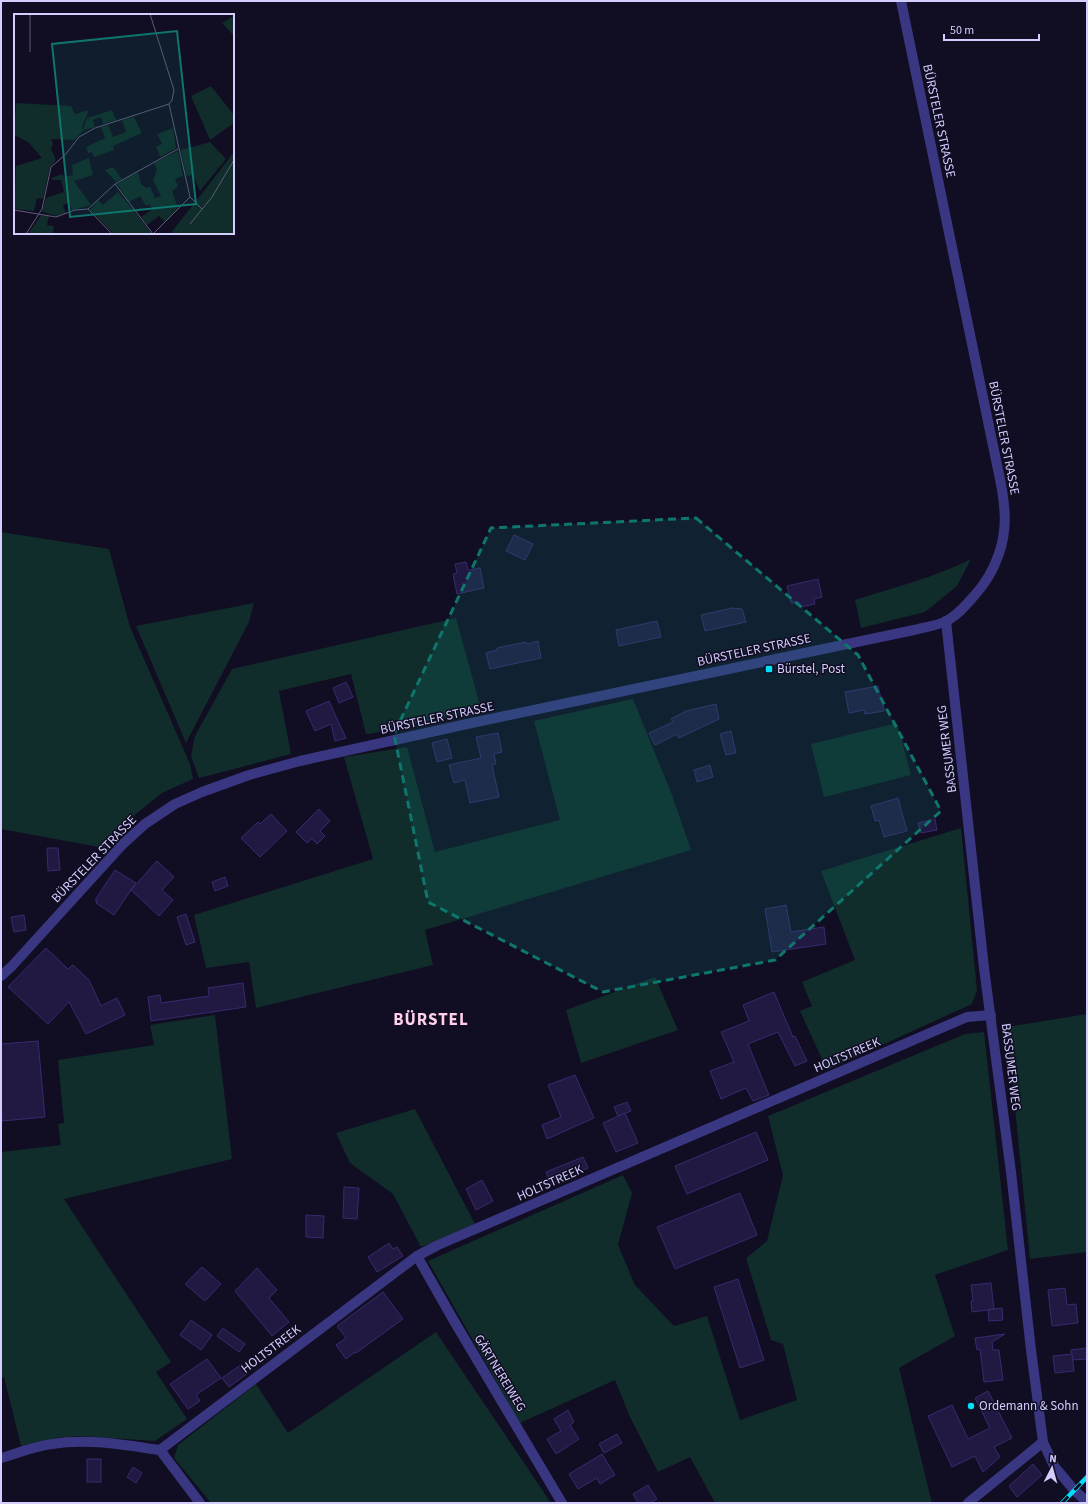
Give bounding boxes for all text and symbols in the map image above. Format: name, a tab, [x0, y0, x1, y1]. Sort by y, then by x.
inset map	[14, 14, 234, 234]
scale bar	[944, 16, 1039, 42]
text: 50 m	[950, 22, 974, 39]
street label: BÜRSTELER STRASSE	[918, 63, 960, 180]
street label: BÜRSTELER STRASSE	[984, 380, 1024, 497]
street label: BÜRSTELER STRASSE	[696, 629, 813, 671]
place label: Bürstel, Post	[777, 660, 845, 678]
marker: Bürstel, Post	[764, 664, 774, 674]
street label: BÜRSTELER STRASSE	[379, 697, 496, 739]
street label: BASSUMER WEG	[933, 704, 961, 794]
street label: BÜRSTELER STRASSE	[47, 811, 141, 907]
district label: BÜRSTEL	[393, 1008, 469, 1032]
street label: BASSUMER WEG	[997, 1022, 1025, 1112]
street label: HOLTSTREEK	[811, 1033, 883, 1077]
street label: HOLTSTREEK	[514, 1160, 586, 1206]
street label: HOLTSTREEK	[237, 1320, 305, 1377]
street label: GÄRTNEREIWEG	[470, 1331, 530, 1415]
place label: Ordemann & Sohn	[979, 1397, 1079, 1415]
marker: Ordemann & Sohn	[966, 1401, 976, 1411]
north arrow	[1032, 1448, 1072, 1488]
text: N	[1049, 1451, 1057, 1466]

